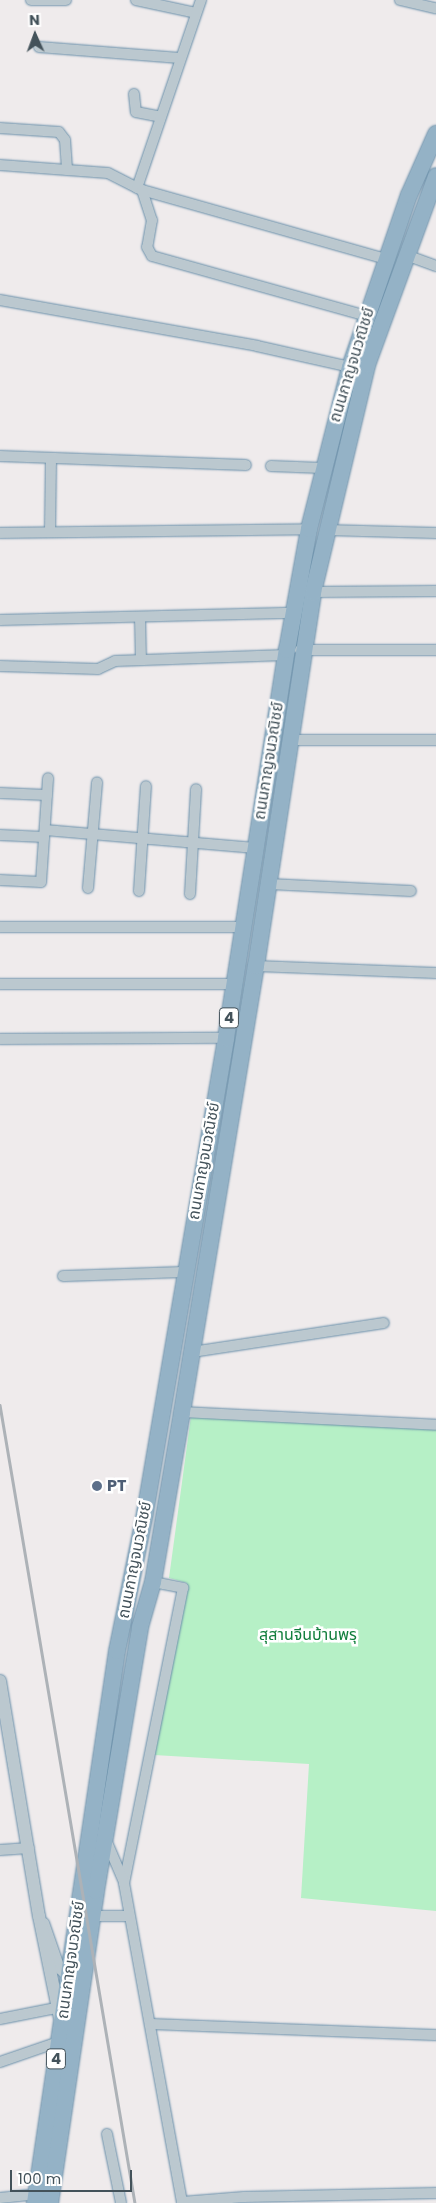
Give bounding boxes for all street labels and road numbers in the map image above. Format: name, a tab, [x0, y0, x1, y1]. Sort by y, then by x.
street label: ถนนกาญจนวณิชย์	[325, 305, 379, 425]
street label: ถนนกาญจนวณิชย์	[250, 701, 288, 821]
road number: 4	[218, 1006, 240, 1030]
street label: ถนนกาญจนวณิชย์	[184, 1101, 224, 1221]
street label: ถนนกาญจนวณิชย์	[114, 1500, 156, 1620]
street label: ถนนกาญจนวณิชย์	[53, 1900, 89, 2020]
road number: 4	[45, 2046, 67, 2072]

